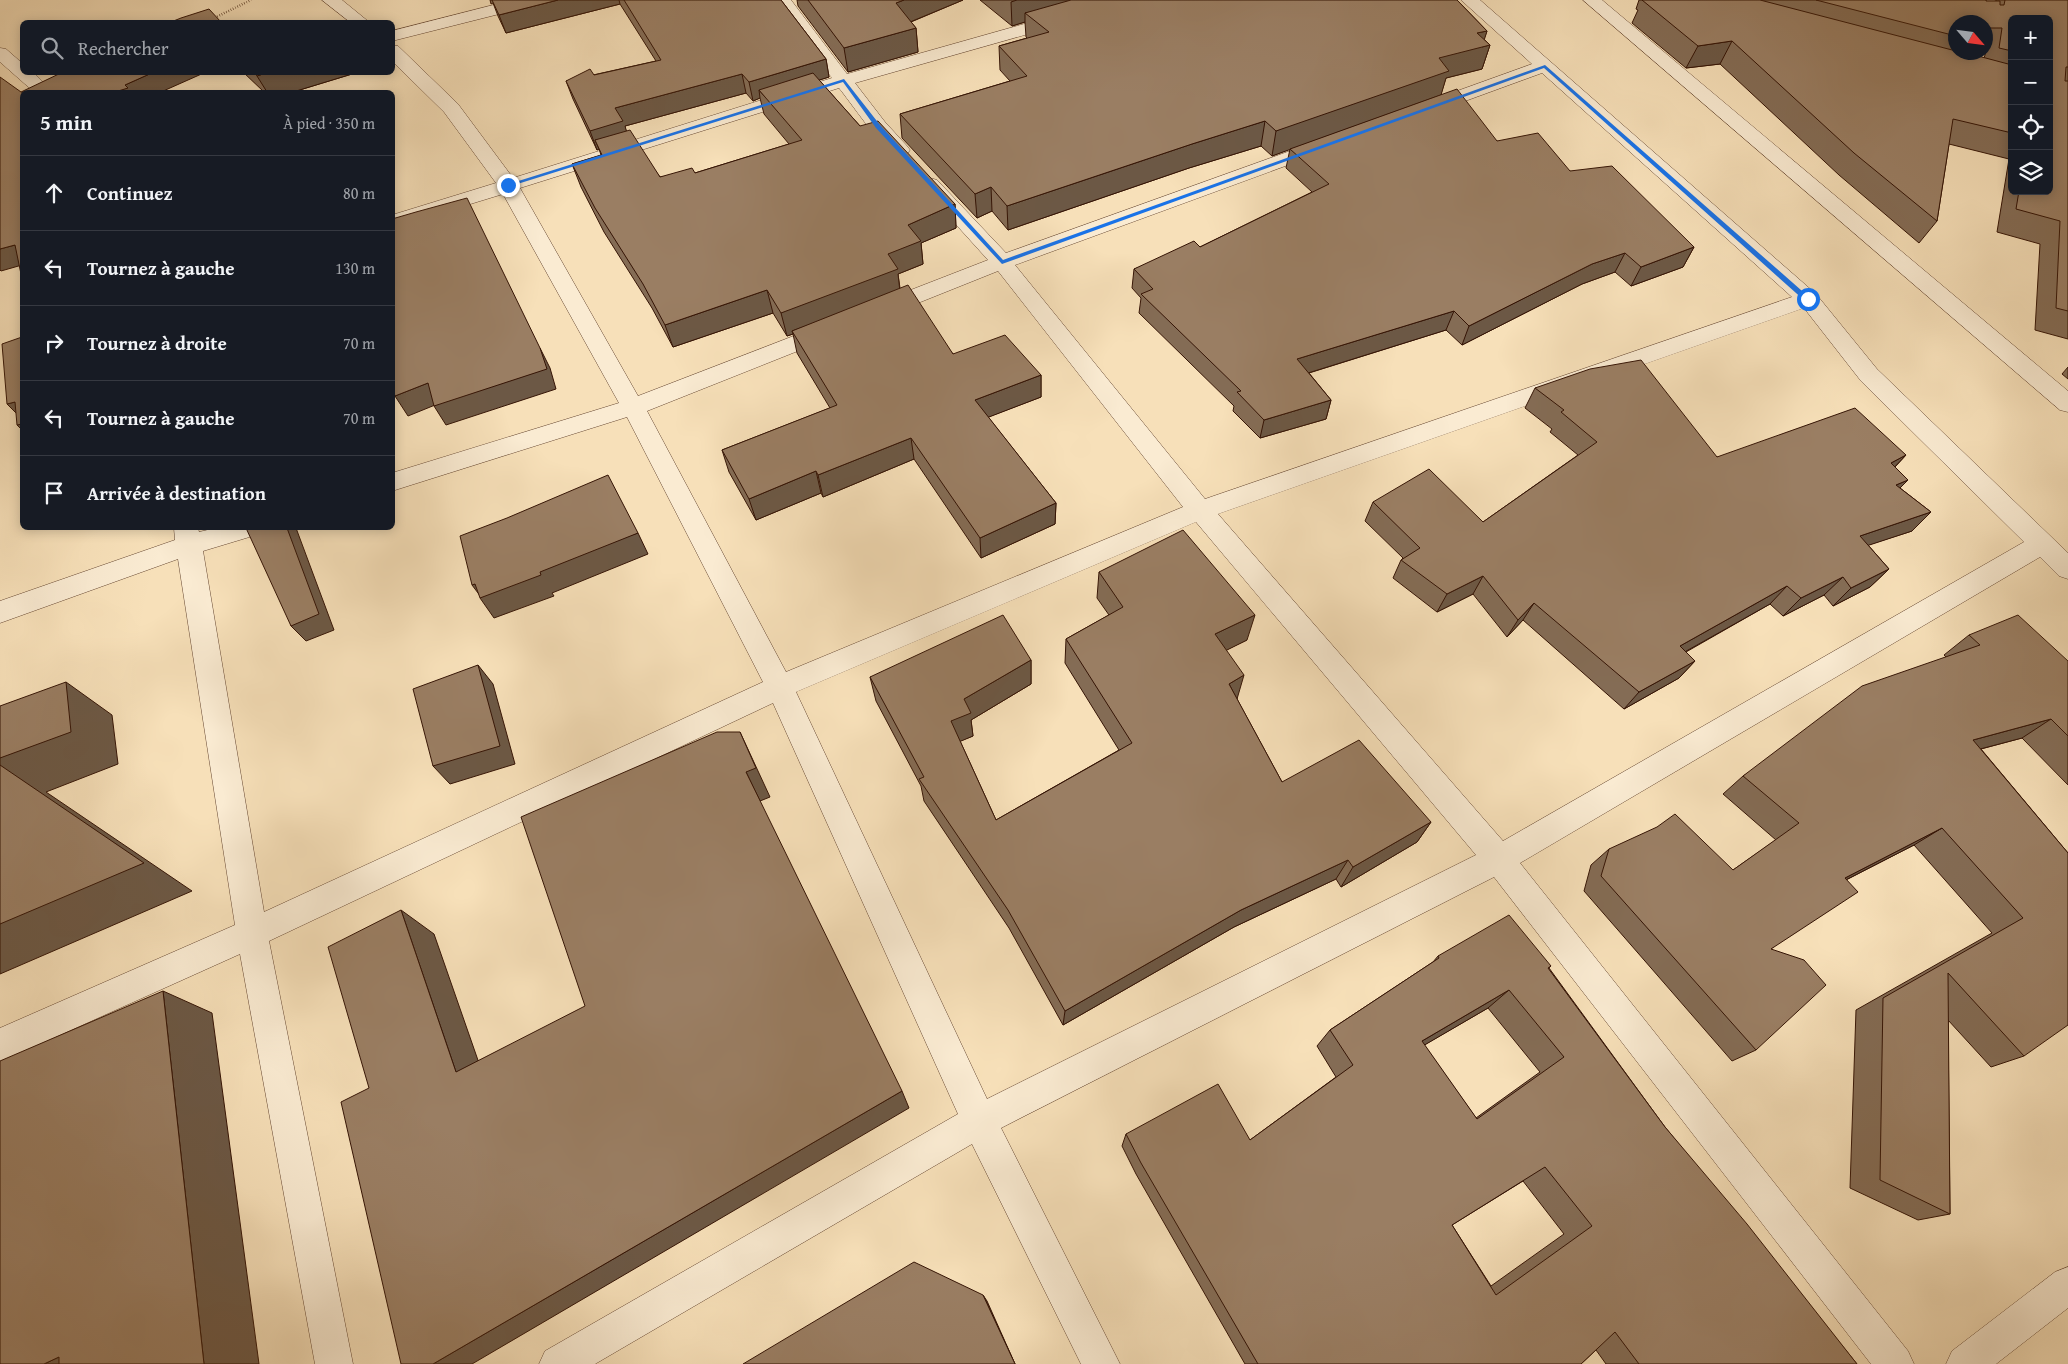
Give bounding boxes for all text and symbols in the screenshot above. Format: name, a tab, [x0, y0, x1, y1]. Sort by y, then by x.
north arrow	[1948, 15, 1993, 60]
map controls	[2008, 15, 2053, 195]
button: +	[2008, 15, 2053, 60]
search box	[20, 20, 395, 75]
icon: search	[38, 34, 66, 62]
text: Rechercher	[78, 34, 169, 62]
button: −	[2008, 60, 2053, 105]
button: locate	[2008, 105, 2053, 150]
text: 5 min	[40, 107, 92, 138]
text: À pied · 350 m	[283, 111, 375, 135]
button: layers	[2008, 150, 2053, 195]
route end	[497, 174, 520, 197]
icon: ahead	[40, 179, 68, 207]
text: Continuez	[87, 179, 173, 207]
text: 80 m	[343, 181, 375, 205]
icon: left	[40, 254, 68, 282]
text: Tournez à gauche	[87, 254, 235, 282]
text: 130 m	[335, 256, 375, 280]
route start	[1797, 288, 1820, 311]
icon: right	[40, 329, 68, 357]
text: Tournez à droite	[87, 329, 227, 357]
text: 70 m	[343, 331, 375, 355]
icon: left	[40, 404, 68, 432]
text: Tournez à gauche	[87, 404, 235, 432]
text: 70 m	[343, 406, 375, 430]
icon: arrive	[40, 479, 68, 507]
text: Arrivée à destination	[87, 479, 266, 507]

